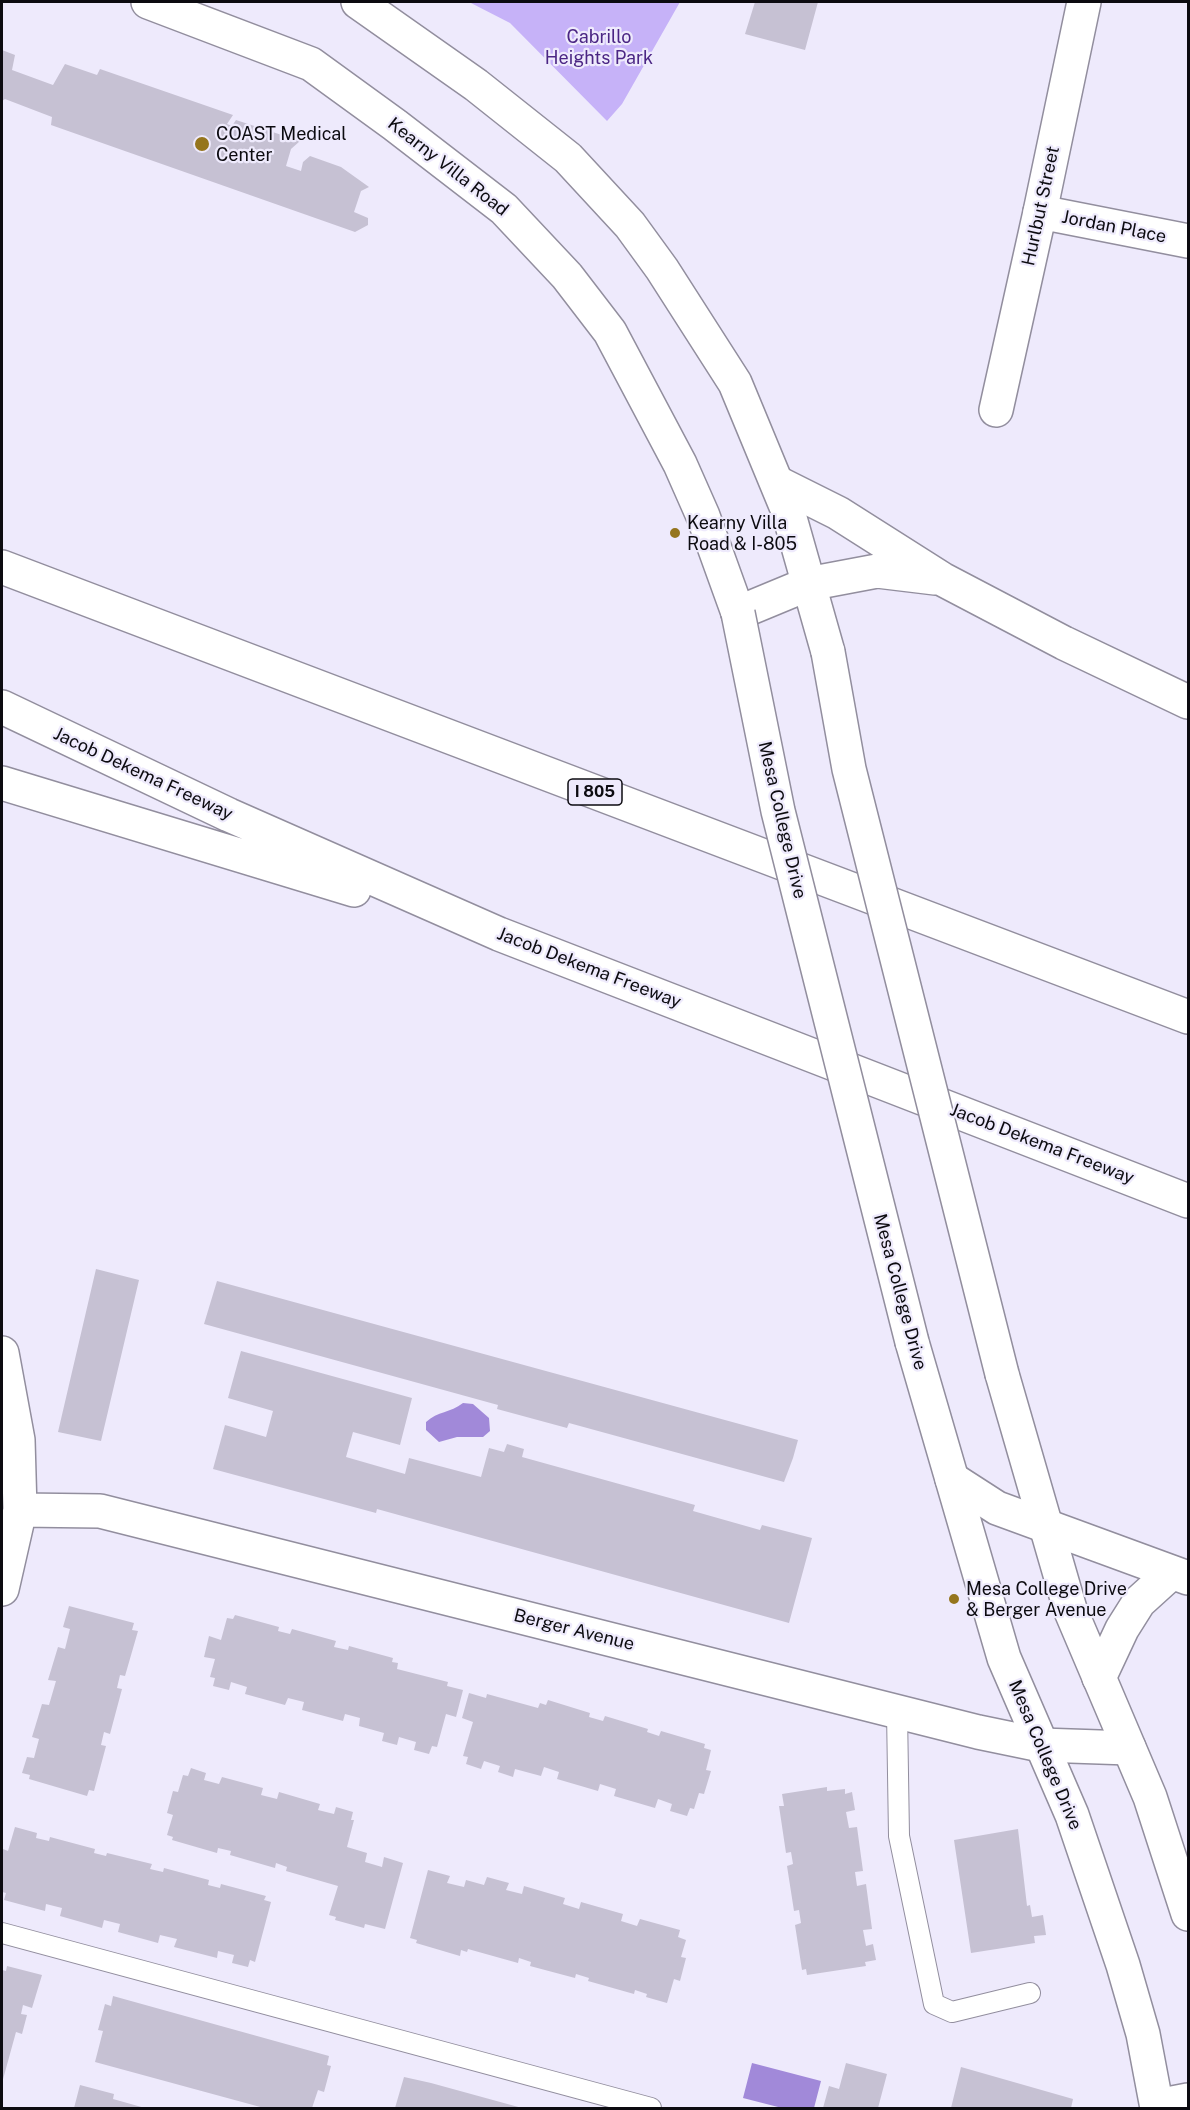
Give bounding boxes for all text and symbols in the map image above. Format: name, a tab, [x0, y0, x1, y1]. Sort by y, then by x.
park label: Cabrillo Heights Park	[545, 26, 653, 68]
street label: Kearny Villa Road	[383, 113, 513, 221]
place label: COAST Medical Center	[216, 123, 347, 166]
marker: COAST Medical Center	[193, 135, 211, 153]
street label: Hurlbut Street	[1018, 144, 1064, 268]
street label: Jordan Place	[1060, 206, 1168, 248]
place label: Kearny Villa Road & I-805	[687, 512, 797, 554]
marker: Kearny Villa Road & I-805	[668, 526, 682, 540]
street label: Jacob Dekema Freeway	[50, 723, 236, 825]
street label: Mesa College Drive	[753, 739, 811, 901]
road number: I 805	[568, 779, 622, 805]
street label: Jacob Dekema Freeway	[494, 923, 684, 1013]
street label: Jacob Dekema Freeway	[947, 1099, 1137, 1189]
street label: Mesa College Drive	[869, 1212, 931, 1372]
place label: Mesa College Drive & Berger Avenue	[966, 1578, 1127, 1620]
marker: Mesa College Drive & Berger Avenue	[947, 1592, 961, 1606]
street label: Berger Avenue	[512, 1605, 636, 1655]
street label: Mesa College Drive	[1004, 1677, 1086, 1833]

